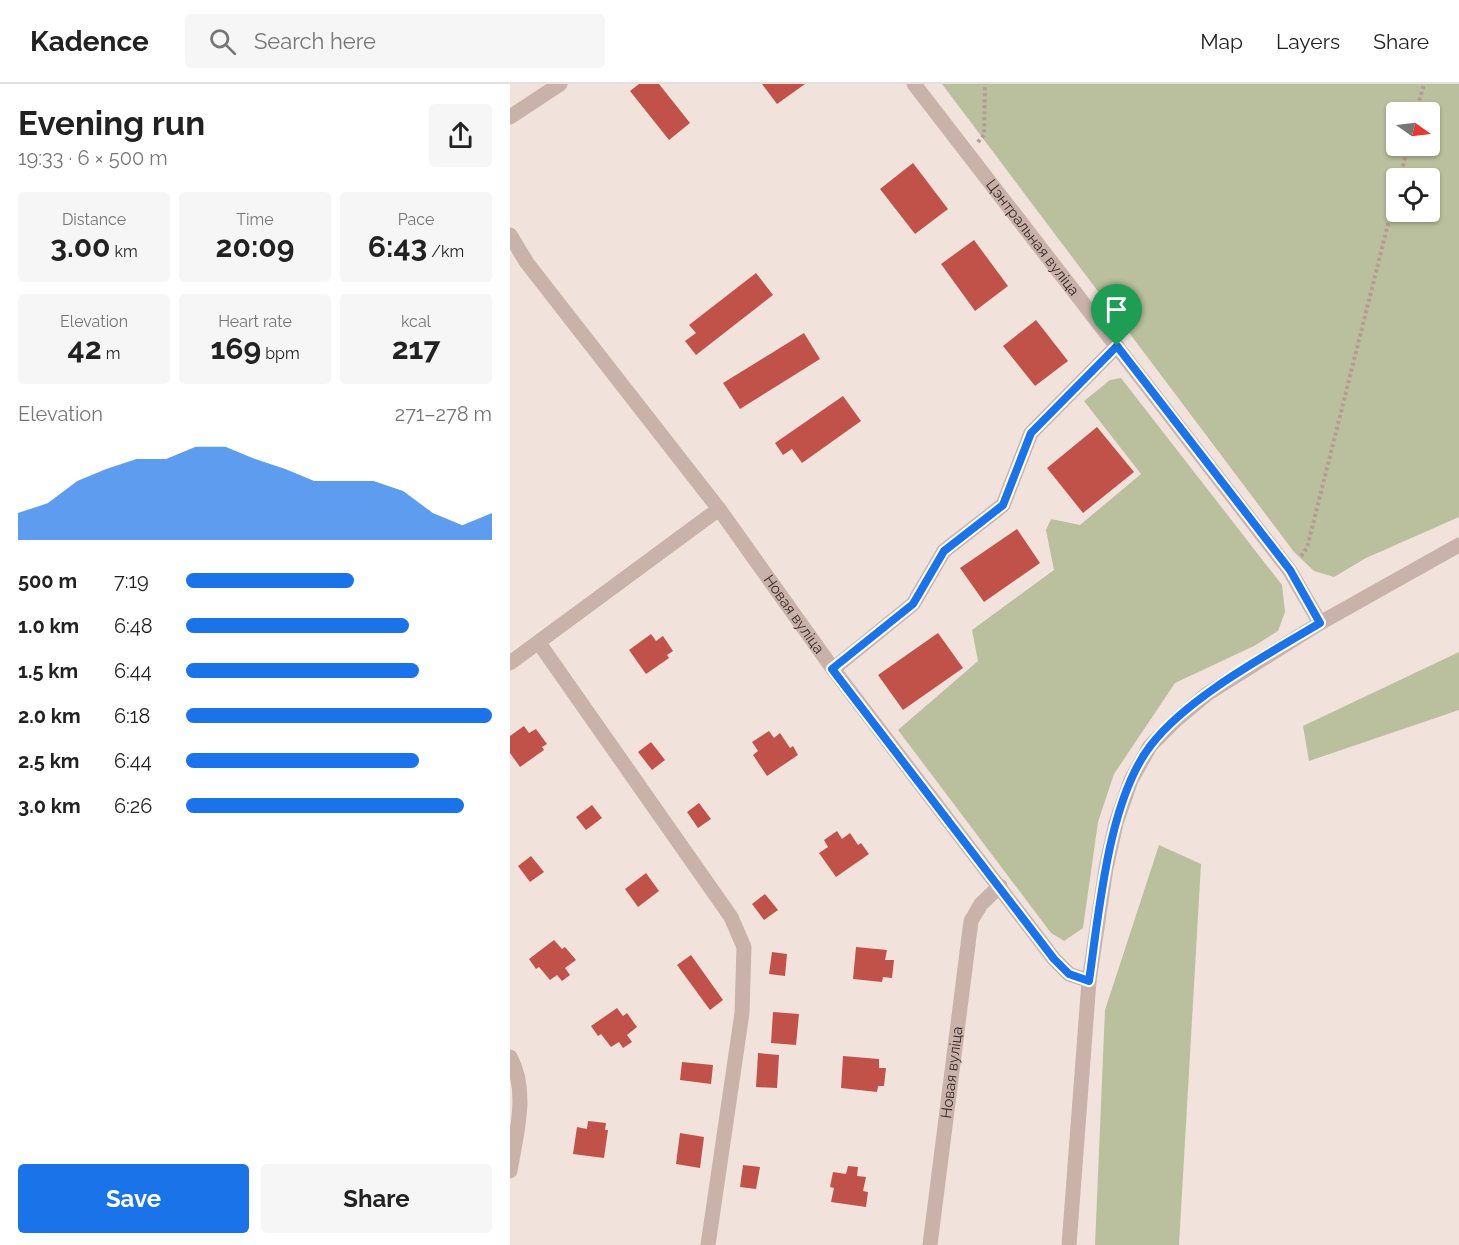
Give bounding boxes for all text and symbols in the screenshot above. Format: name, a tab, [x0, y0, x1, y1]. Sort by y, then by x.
search box	[185, 14, 605, 68]
text: Kadence	[30, 25, 149, 58]
icon: search	[206, 25, 239, 58]
text: Search here	[254, 28, 376, 54]
text: Map	[1200, 29, 1243, 54]
text: Layers	[1276, 29, 1340, 54]
text: Share	[1373, 29, 1429, 54]
north arrow	[1386, 102, 1440, 156]
map controls	[1386, 102, 1440, 222]
text: Evening run	[18, 104, 205, 143]
button: share	[429, 104, 492, 167]
text: 19:33 · 6 × 500 m	[18, 146, 168, 170]
button: locate	[1386, 168, 1440, 222]
street label: Цэнтральная вуліца	[982, 176, 1083, 299]
text: Distance	[62, 210, 126, 229]
text: Time	[236, 210, 274, 229]
text: Pace	[398, 210, 434, 229]
text: 3.00	[50, 229, 111, 264]
text: 20:09	[216, 229, 294, 264]
text: 6:43	[368, 229, 427, 264]
text: km	[111, 242, 138, 261]
text: /km	[427, 242, 464, 261]
pin	[1091, 284, 1142, 346]
icon: arrive	[1100, 293, 1133, 326]
text: Elevation	[60, 312, 128, 331]
text: Heart rate	[218, 312, 292, 331]
text: kcal	[401, 312, 431, 331]
text: 42	[68, 331, 102, 366]
text: 169	[210, 331, 261, 366]
text: 217	[392, 331, 440, 366]
text: m	[102, 344, 120, 363]
text: bpm	[261, 344, 300, 363]
text: Elevation	[18, 402, 103, 426]
text: 271–278 m	[395, 402, 492, 426]
text: 500 m	[18, 569, 77, 593]
text: 7:19	[114, 569, 149, 593]
street label: Новая вуліца	[760, 571, 828, 657]
text: 1.0 km	[18, 614, 79, 638]
text: 6:48	[114, 614, 153, 638]
text: 1.5 km	[18, 659, 78, 683]
text: 6:44	[114, 659, 152, 683]
text: 2.0 km	[18, 704, 81, 728]
text: 6:18	[114, 704, 150, 728]
text: 2.5 km	[18, 749, 79, 773]
text: 6:44	[114, 749, 152, 773]
text: 3.0 km	[18, 794, 81, 818]
text: 6:26	[114, 794, 152, 818]
street label: Новая вуліца	[937, 1025, 967, 1119]
button: Save	[18, 1164, 249, 1233]
button: Share	[261, 1164, 492, 1233]

